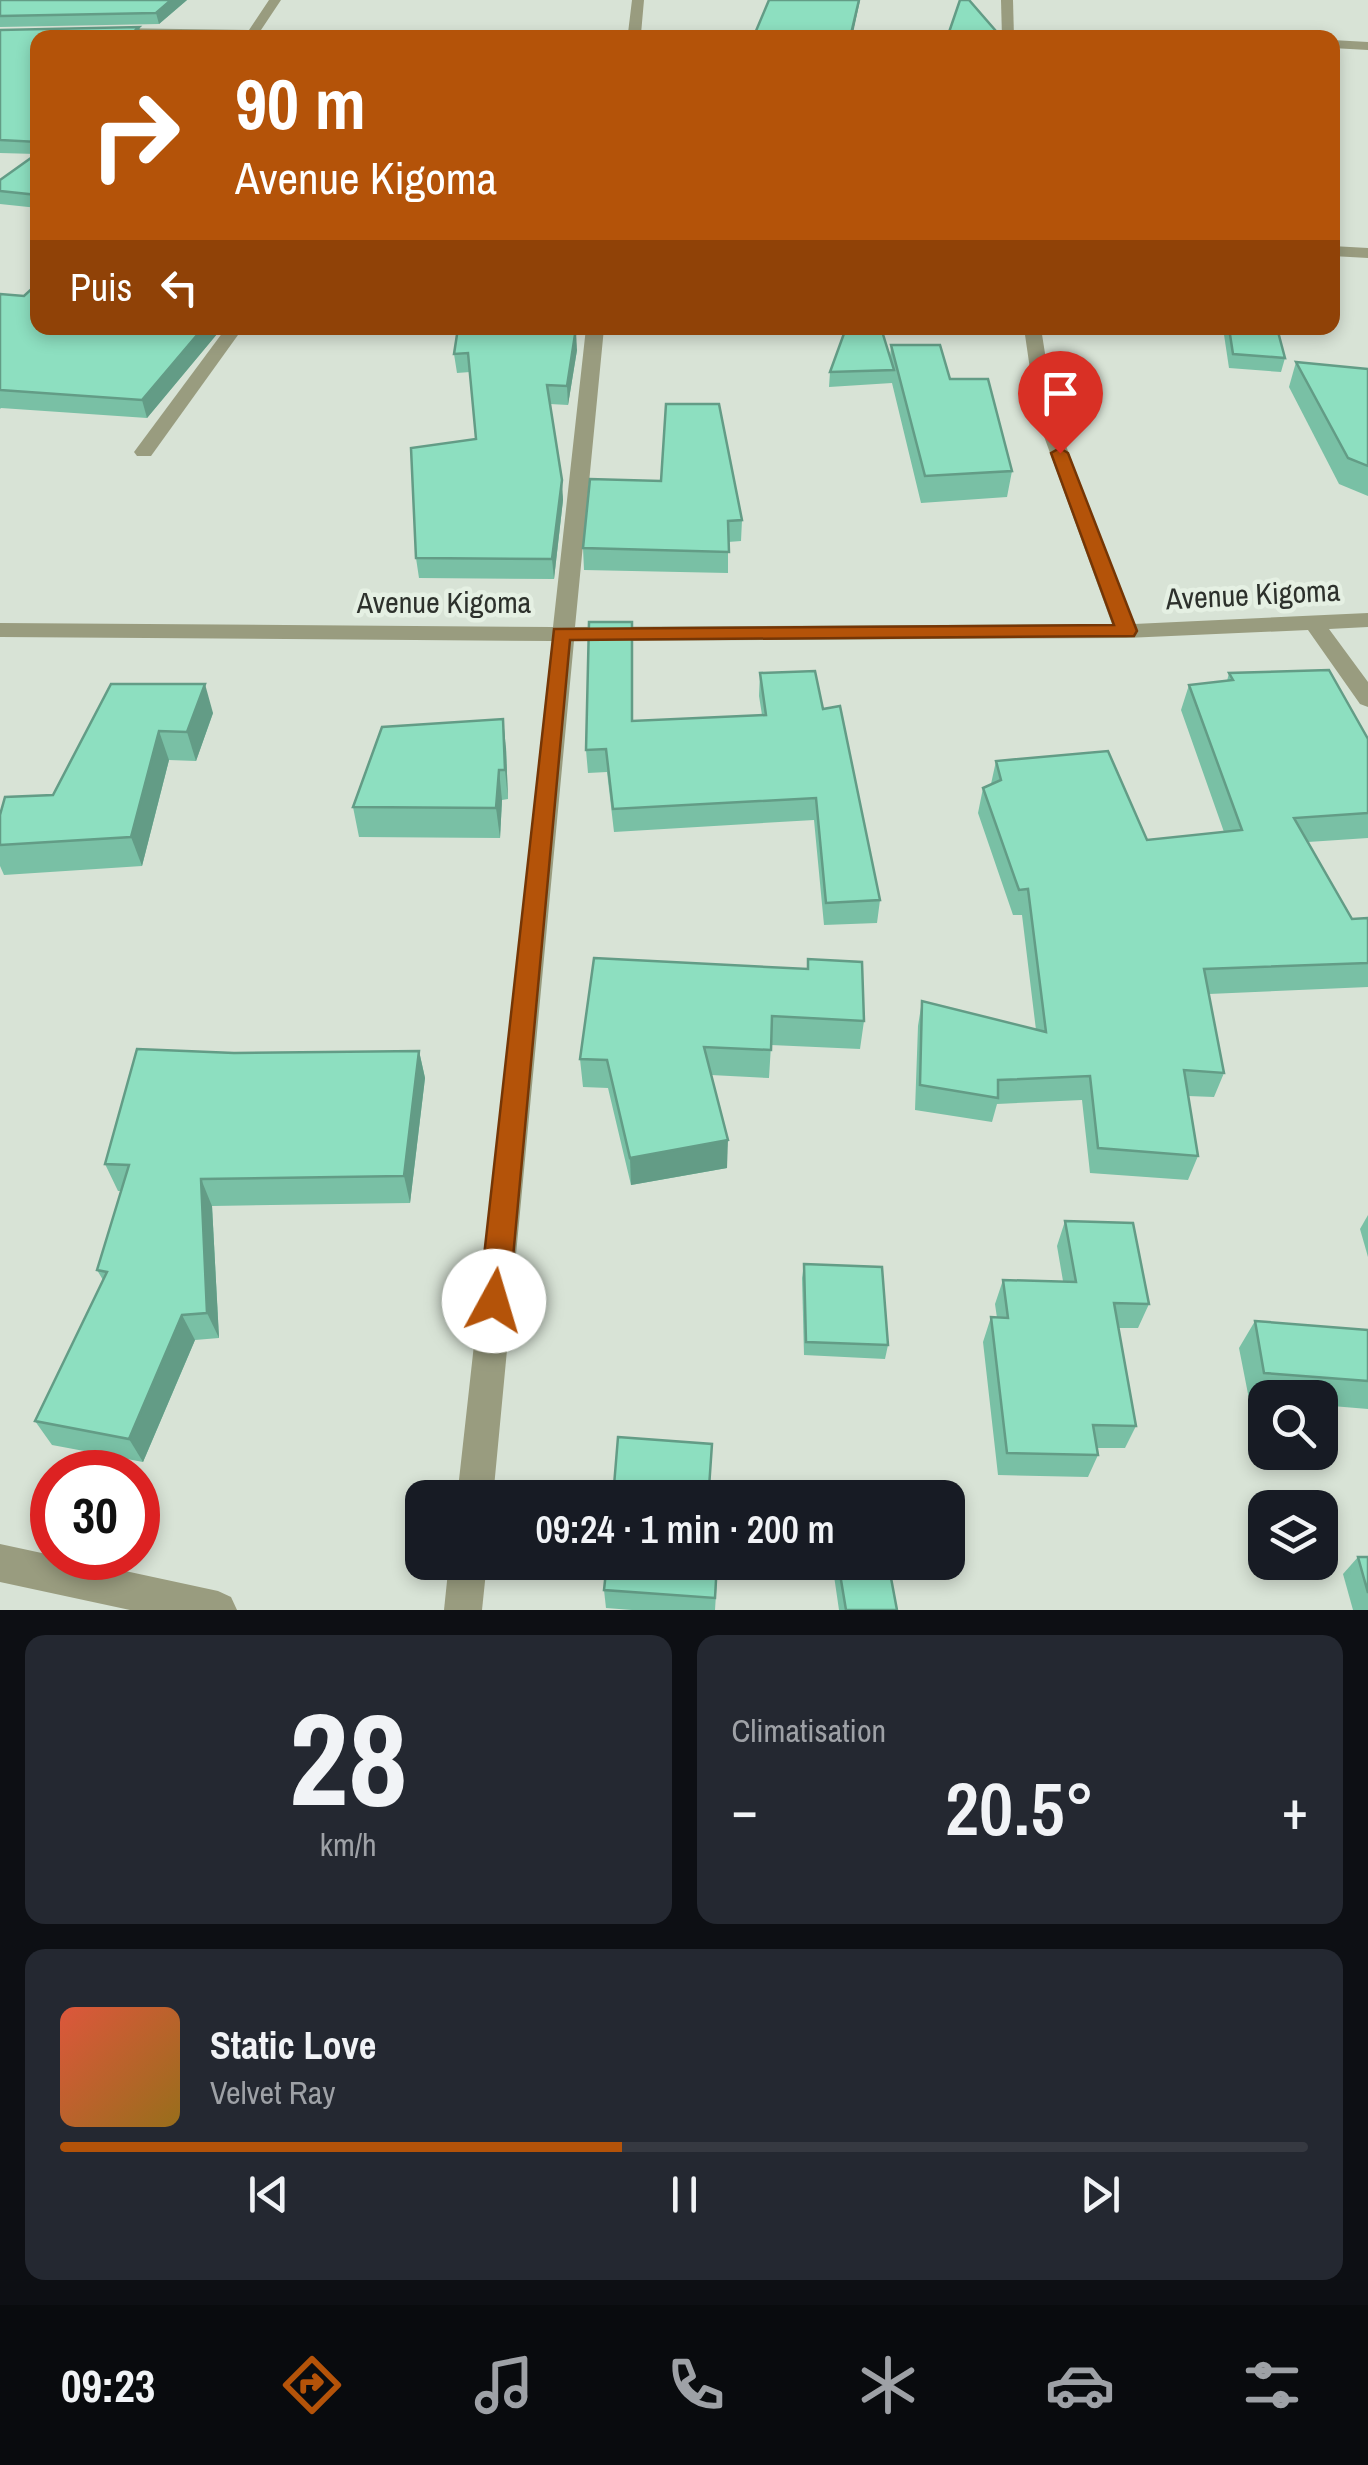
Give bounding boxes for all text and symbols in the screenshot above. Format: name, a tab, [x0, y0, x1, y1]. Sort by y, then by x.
text: 90 m	[235, 57, 366, 151]
icon: right	[70, 70, 200, 200]
text: Avenue Kigoma	[235, 147, 497, 208]
icon: left	[152, 260, 207, 315]
text: Puis	[70, 262, 132, 313]
pin	[1018, 351, 1103, 454]
icon: arrive	[1033, 366, 1088, 421]
street label: Avenue Kigoma	[1164, 569, 1342, 619]
street label: Avenue Kigoma	[356, 582, 532, 622]
position arrow	[442, 1249, 546, 1353]
map controls	[1248, 1380, 1338, 1580]
button: search	[1248, 1380, 1338, 1470]
speed limit sign: 30	[30, 1450, 160, 1580]
button: layers	[1248, 1490, 1338, 1580]
text: 09:24 · 1 min · 200 m	[535, 1504, 835, 1555]
text: 28	[289, 1670, 408, 1846]
text: Climatisation	[732, 1709, 886, 1752]
text: 20.5°	[945, 1757, 1095, 1858]
text: −	[732, 1772, 758, 1846]
text: +	[1282, 1772, 1308, 1846]
text: km/h	[320, 1823, 377, 1866]
text: Static Love	[210, 2020, 376, 2071]
text: Velvet Ray	[210, 2071, 335, 2114]
icon: previous	[241, 2167, 296, 2222]
icon: pause	[657, 2167, 712, 2222]
icon: next	[1073, 2167, 1128, 2222]
icon: directions	[277, 2350, 347, 2420]
icon: music	[469, 2350, 539, 2420]
icon: phone	[661, 2350, 731, 2420]
icon: climate	[853, 2350, 923, 2420]
icon: car	[1045, 2350, 1115, 2420]
icon: filters	[1237, 2350, 1307, 2420]
text: 09:23	[61, 2355, 155, 2416]

